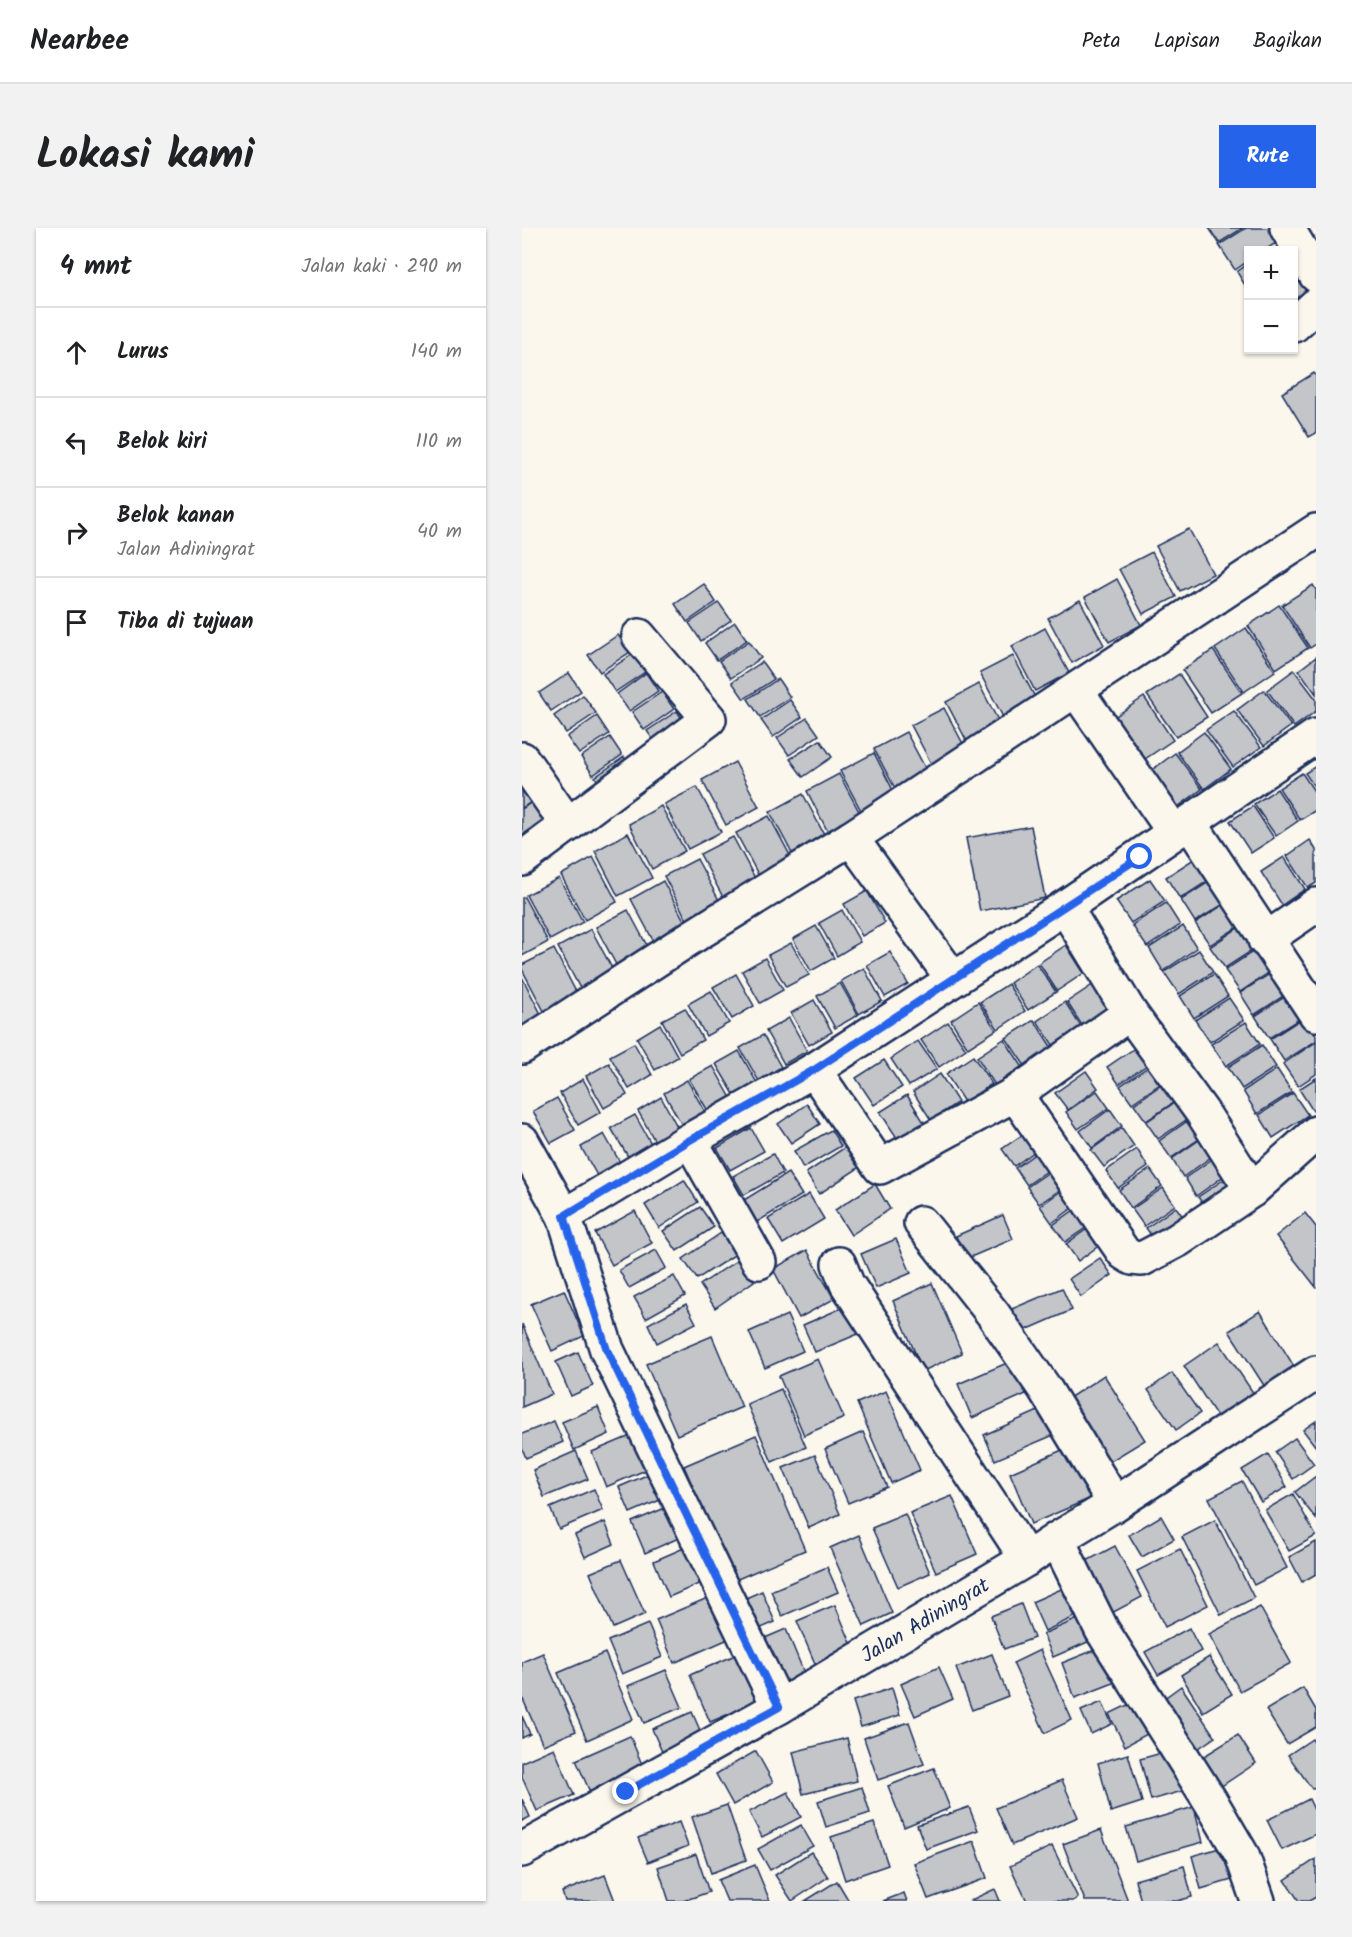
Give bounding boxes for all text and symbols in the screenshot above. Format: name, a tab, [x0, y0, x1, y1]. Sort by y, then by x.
text: Nearbee	[30, 19, 129, 64]
text: Peta	[1082, 25, 1121, 58]
text: Lapisan	[1154, 25, 1220, 58]
text: Bagikan	[1253, 25, 1322, 58]
text: Lokasi kami	[36, 123, 254, 190]
button: Rute	[1219, 125, 1316, 188]
text: 4 mnt	[60, 246, 132, 288]
map controls	[1244, 246, 1298, 354]
button: +	[1244, 246, 1298, 300]
text: Jalan kaki · 290 m	[301, 251, 462, 283]
button: −	[1244, 300, 1298, 354]
text: Lurus	[117, 335, 169, 370]
icon: ahead	[60, 336, 93, 369]
text: 140 m	[411, 336, 462, 368]
text: Belok kiri	[117, 425, 207, 460]
icon: left	[60, 426, 93, 459]
text: 110 m	[416, 426, 462, 458]
text: Belok kanan	[117, 499, 234, 534]
icon: right	[60, 516, 93, 549]
text: 40 m	[417, 516, 462, 548]
text: Jalan Adiningrat	[117, 534, 255, 566]
text: Tiba di tujuan	[117, 605, 253, 640]
icon: arrive	[60, 606, 93, 639]
route start	[1126, 843, 1152, 869]
street label: Jalan Adiningrat	[855, 1569, 997, 1673]
route end	[612, 1778, 638, 1804]

